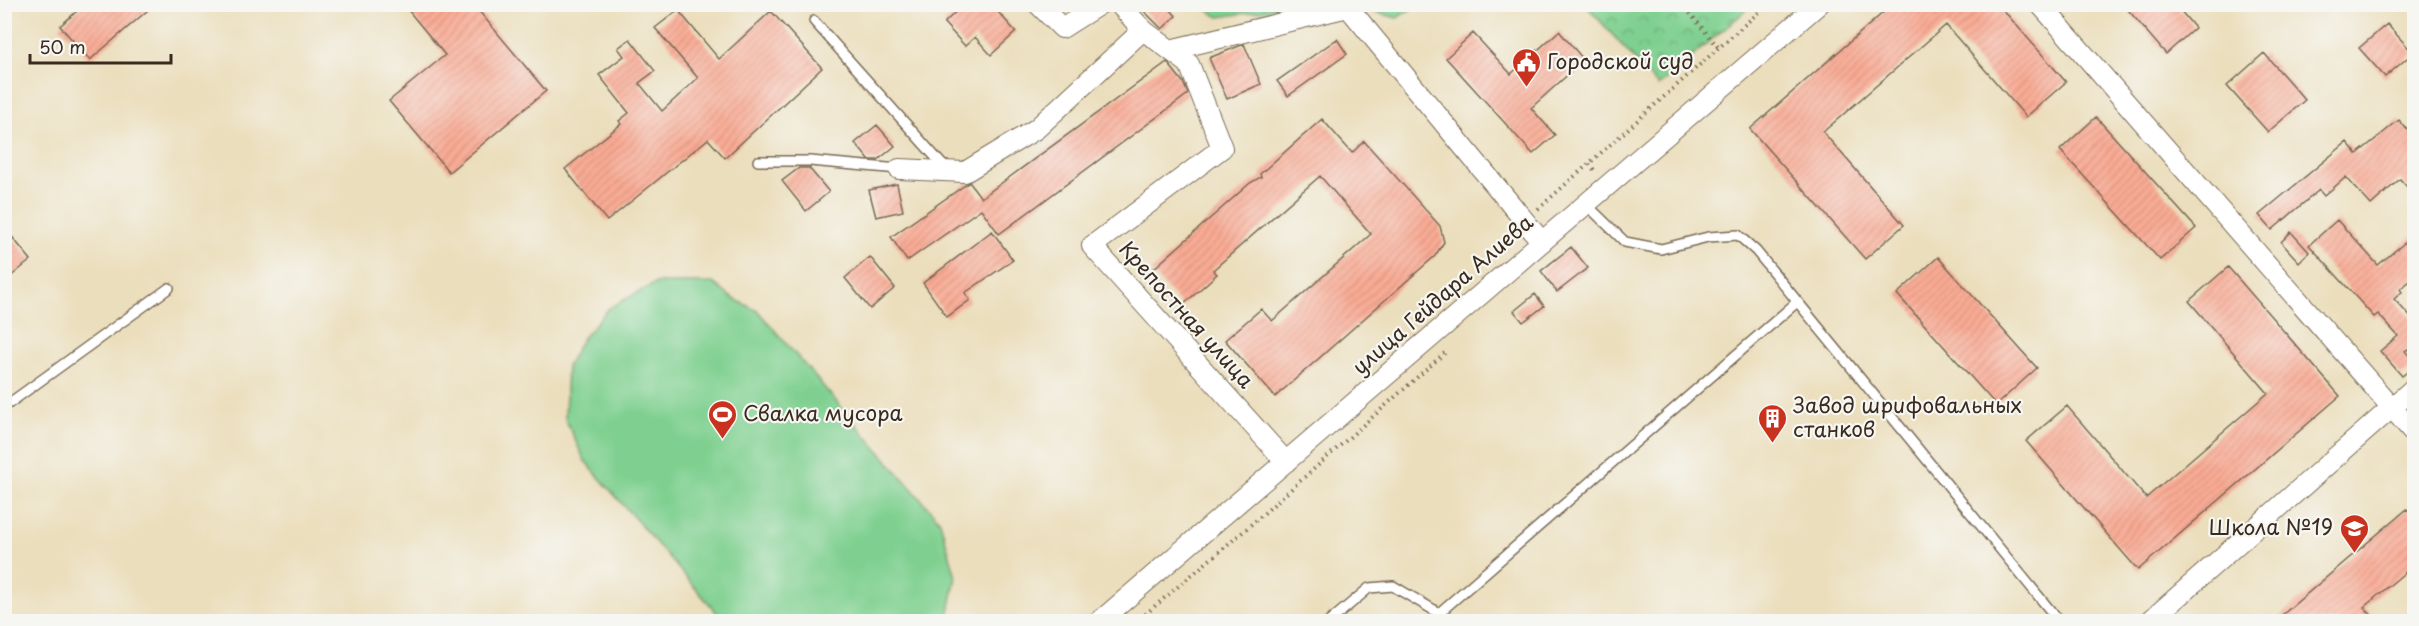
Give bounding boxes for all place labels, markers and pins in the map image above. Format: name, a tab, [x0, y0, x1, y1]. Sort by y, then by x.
place label: Городской суд	[1547, 44, 1694, 76]
public building icon: Городской суд	[1510, 46, 1542, 88]
place label: Завод шрифовальных станков	[1793, 388, 2022, 444]
place label: Свалка мусора	[743, 396, 903, 428]
sports icon: Свалка мусора	[706, 398, 738, 440]
building icon: Завод шрифовальных станков	[1756, 402, 1788, 444]
place label: Школа №19	[2209, 510, 2333, 542]
school or university icon: Школа №19	[2338, 512, 2370, 554]

